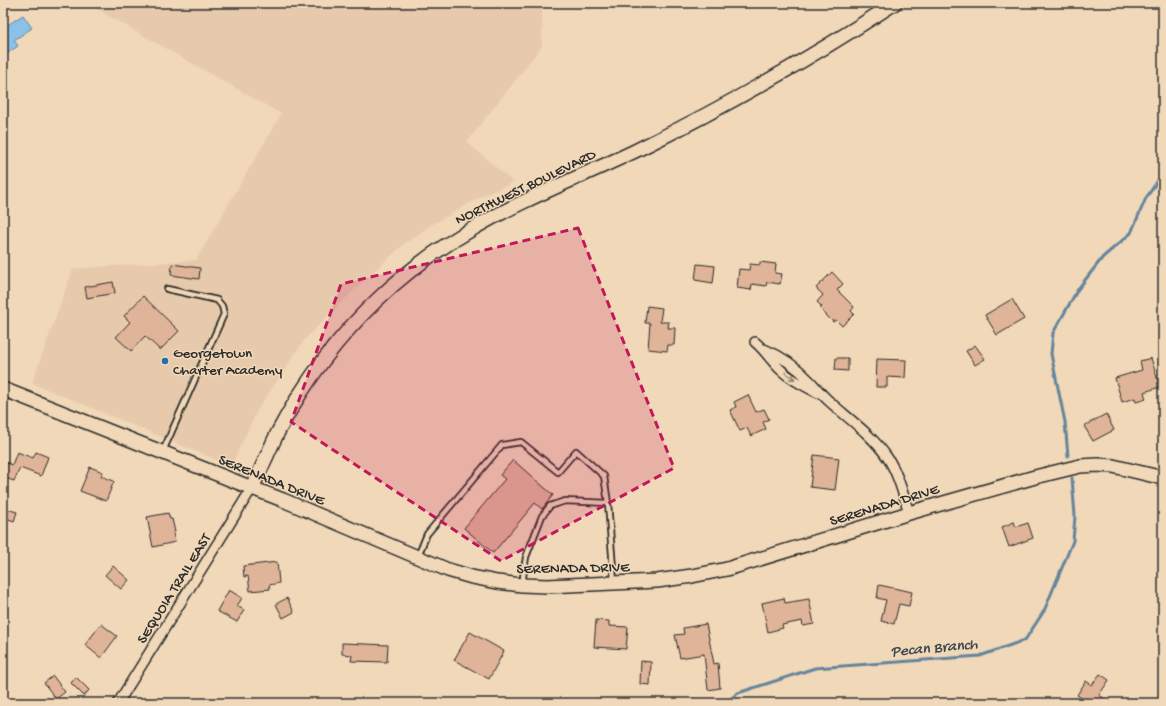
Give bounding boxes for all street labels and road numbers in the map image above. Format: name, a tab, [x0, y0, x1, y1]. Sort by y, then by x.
street label: NORTHWEST BOULEVARD	[453, 146, 599, 230]
street label: SERENADA DRIVE	[215, 451, 328, 511]
street label: SERENADA DRIVE	[828, 481, 942, 531]
street label: SEQUOIA TRAIL EAST	[134, 530, 216, 647]
street label: SERENADA DRIVE	[516, 559, 630, 579]

